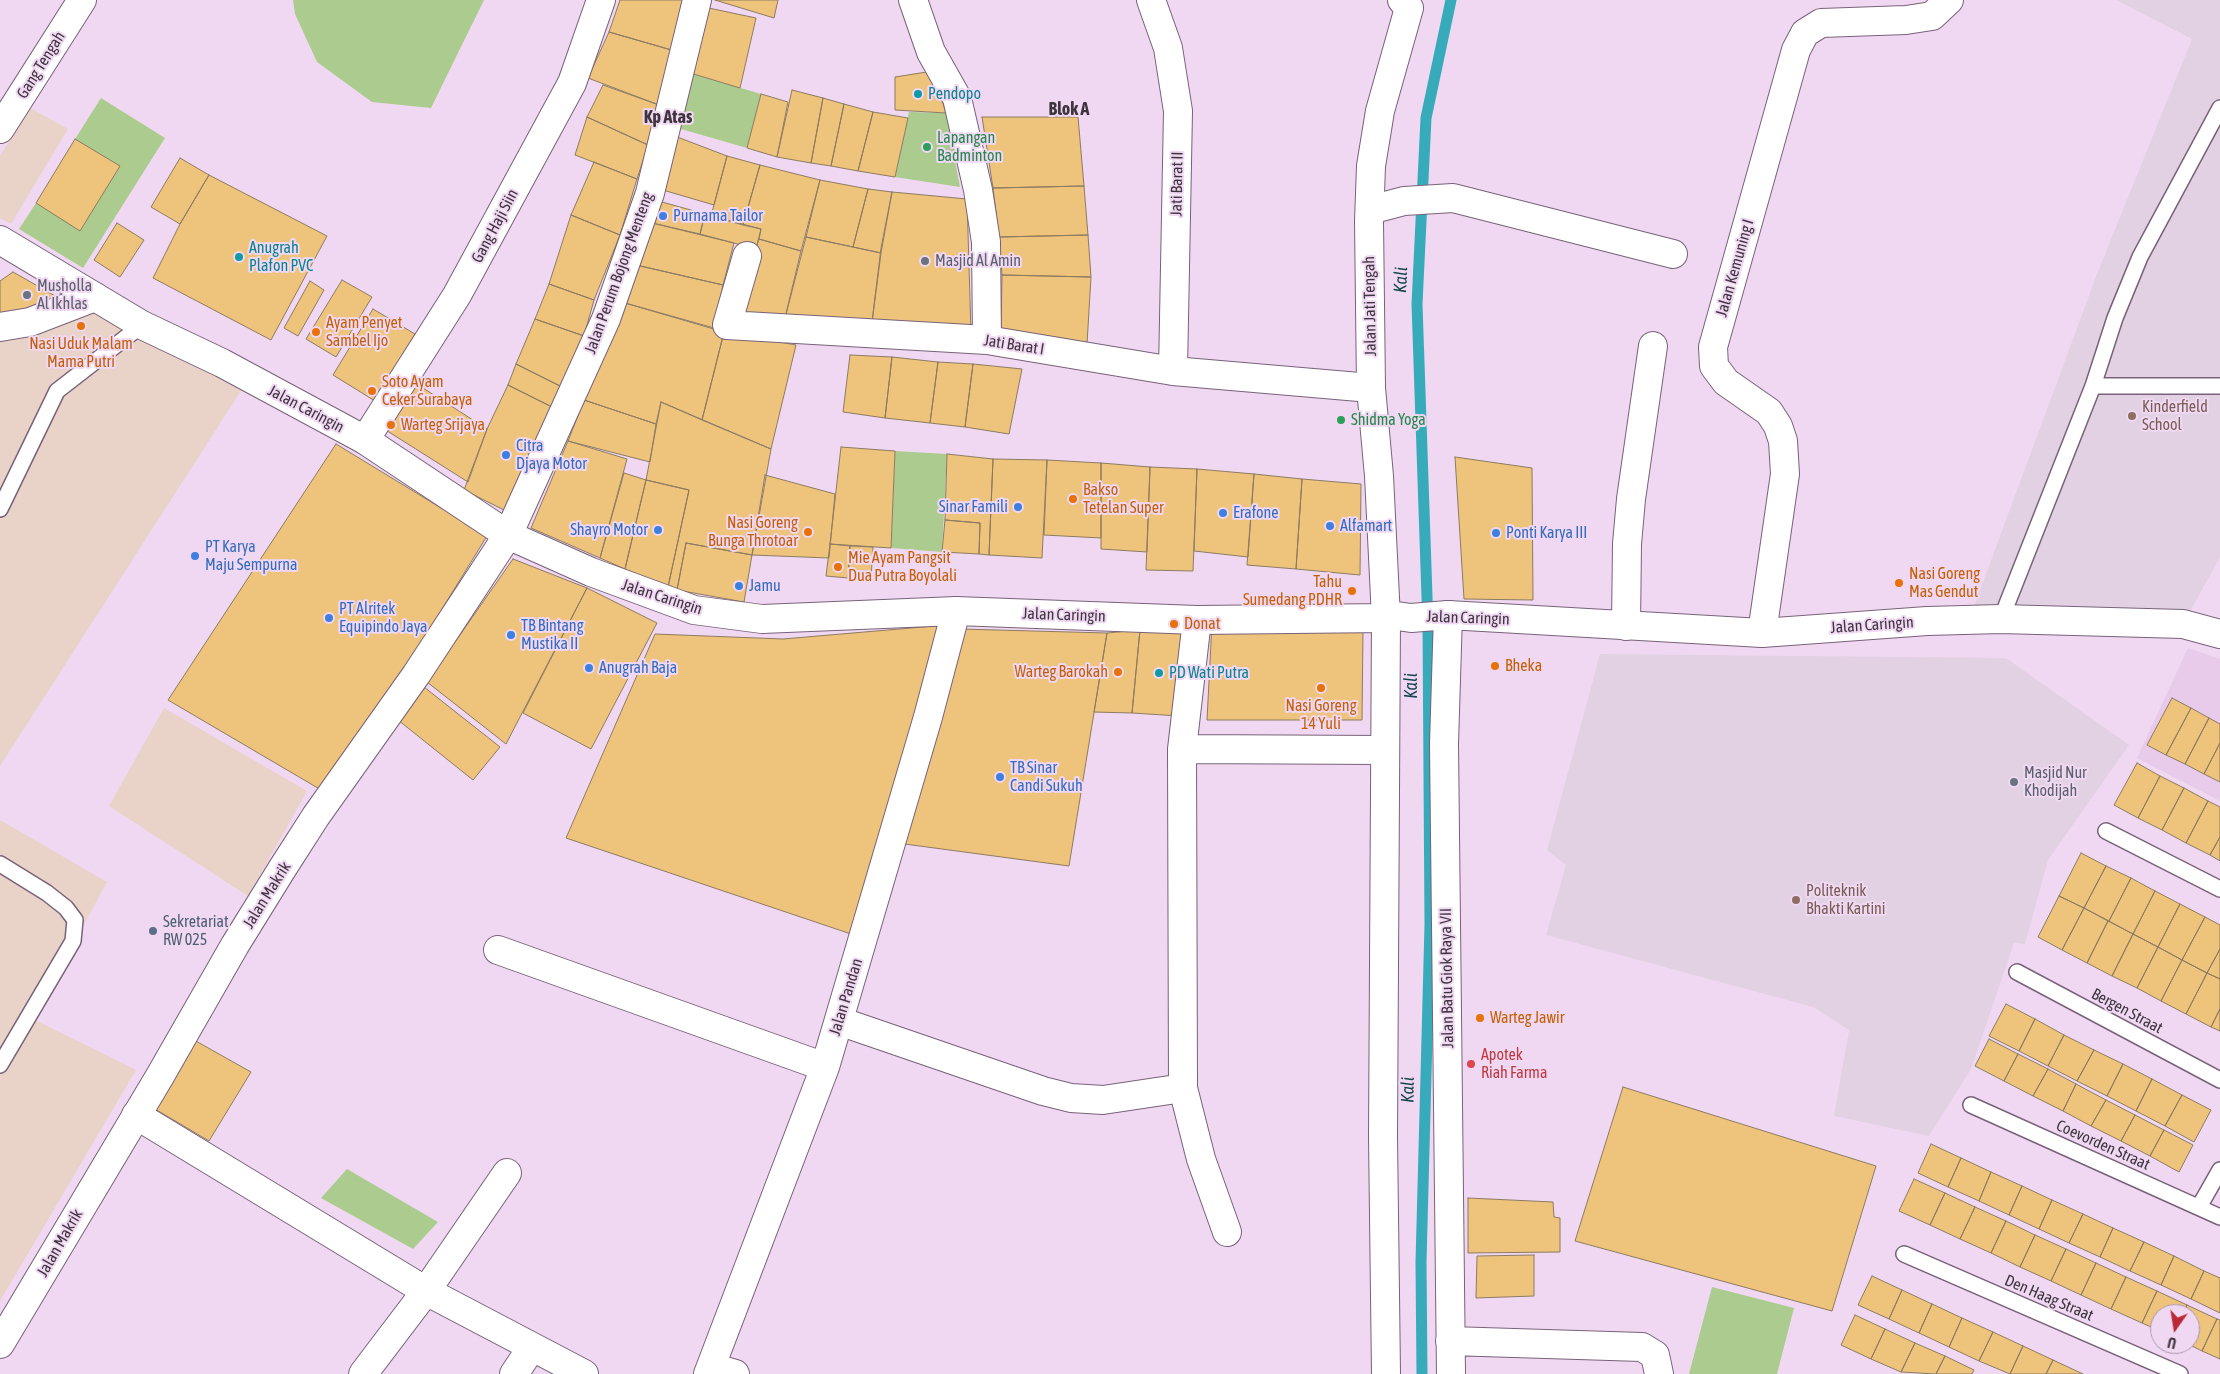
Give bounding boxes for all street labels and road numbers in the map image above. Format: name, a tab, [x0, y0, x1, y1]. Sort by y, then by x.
street label: Gang Tengah	[13, 28, 69, 102]
street label: Jati Barat II	[1167, 151, 1187, 217]
street label: Gang Haji Siin	[468, 186, 522, 266]
street label: Jalan Perum Bojong Menteng	[581, 190, 657, 356]
street label: Jalan Kemuning I	[1712, 217, 1758, 319]
street label: Jalan Jati Tengah	[1360, 256, 1380, 356]
street label: Jati Barat I	[982, 331, 1046, 359]
street label: Jalan Caringin	[265, 381, 347, 437]
street label: Jalan Caringin	[619, 575, 705, 619]
street label: Jalan Caringin	[1022, 604, 1106, 626]
street label: Jalan Caringin	[1426, 607, 1510, 629]
street label: Jalan Caringin	[1830, 613, 1914, 637]
street label: Jalan Makrik	[239, 858, 295, 932]
street label: Jalan Batu Giok Raya VII	[1436, 908, 1458, 1048]
street label: Jalan Pandan	[825, 956, 867, 1038]
street label: Bergen Straat	[2088, 984, 2166, 1038]
street label: Coevorden Straat	[2053, 1116, 2153, 1174]
street label: Jalan Makrik	[33, 1206, 87, 1280]
street label: Den Haag Straat	[2002, 1271, 2096, 1325]

